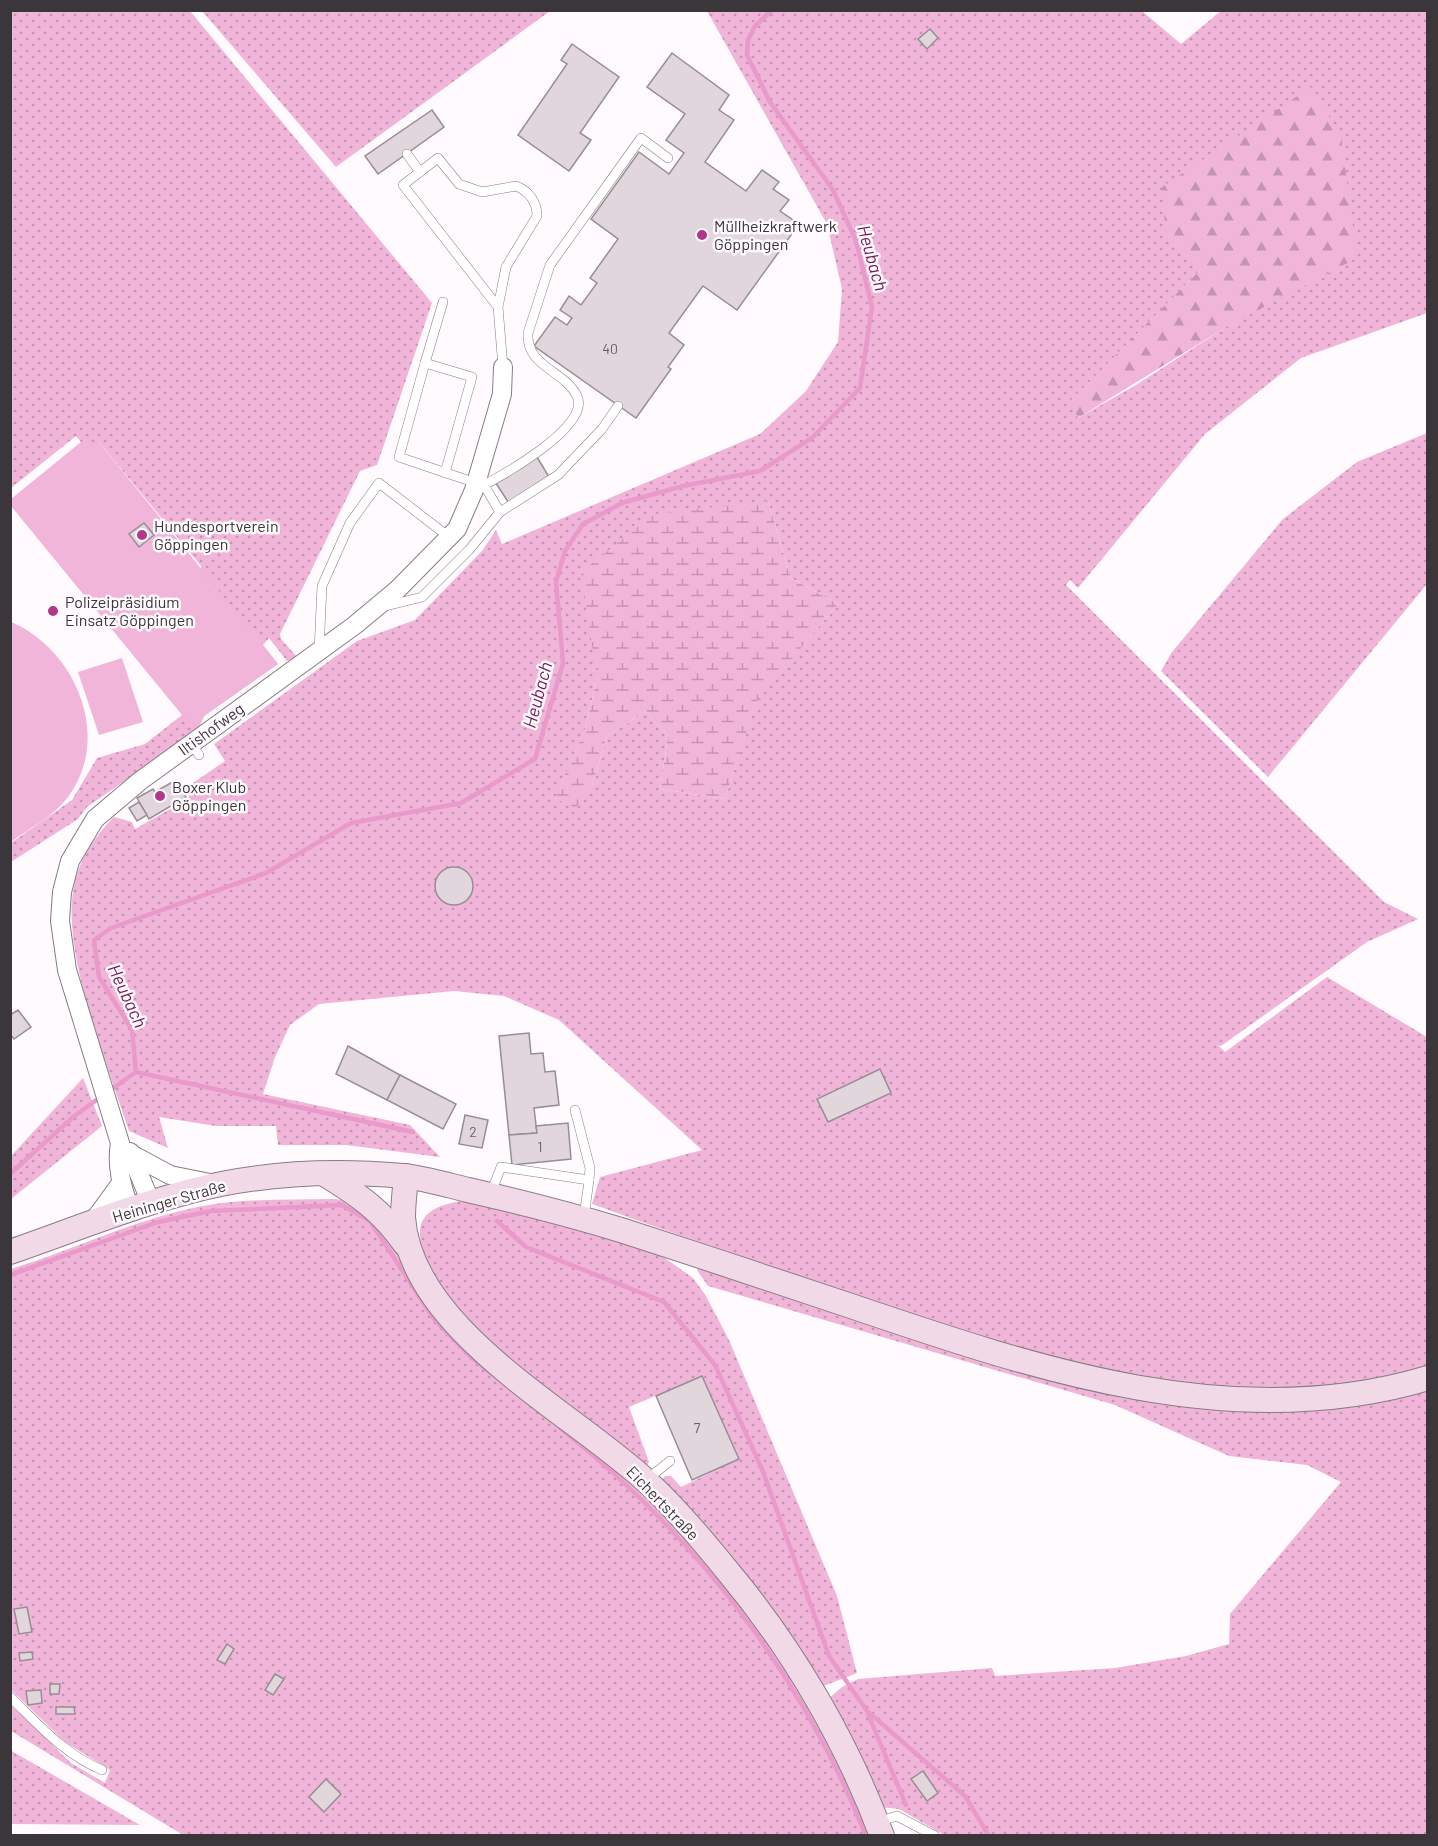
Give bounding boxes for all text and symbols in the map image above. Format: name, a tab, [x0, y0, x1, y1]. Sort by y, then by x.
place label: Müllheizkraftwerk Göppingen	[714, 216, 837, 253]
water label: Heubach	[853, 222, 893, 293]
marker: Müllheizkraftwerk Göppingen	[695, 228, 709, 242]
house number: 40	[602, 340, 618, 357]
place label: Hundesportverein Göppingen	[154, 516, 279, 553]
marker: Hundesportverein Göppingen	[135, 528, 149, 542]
place label: Polizeipräsidium Einsatz Göppingen	[65, 592, 194, 629]
marker: Polizeipräsidium Einsatz Göppingen	[46, 604, 60, 618]
water label: Heubach	[518, 659, 556, 730]
street label: Iltishofweg	[174, 698, 247, 759]
place label: Boxer Klub Göppingen	[172, 777, 246, 814]
marker: Boxer Klub Göppingen	[153, 789, 167, 803]
water label: Heubach	[104, 960, 152, 1031]
house number: 2	[469, 1123, 477, 1140]
house number: 1	[538, 1138, 542, 1155]
street label: Heininger Straße	[110, 1175, 228, 1226]
house number: 7	[694, 1419, 701, 1436]
street label: Eichertstraße	[623, 1462, 704, 1544]

